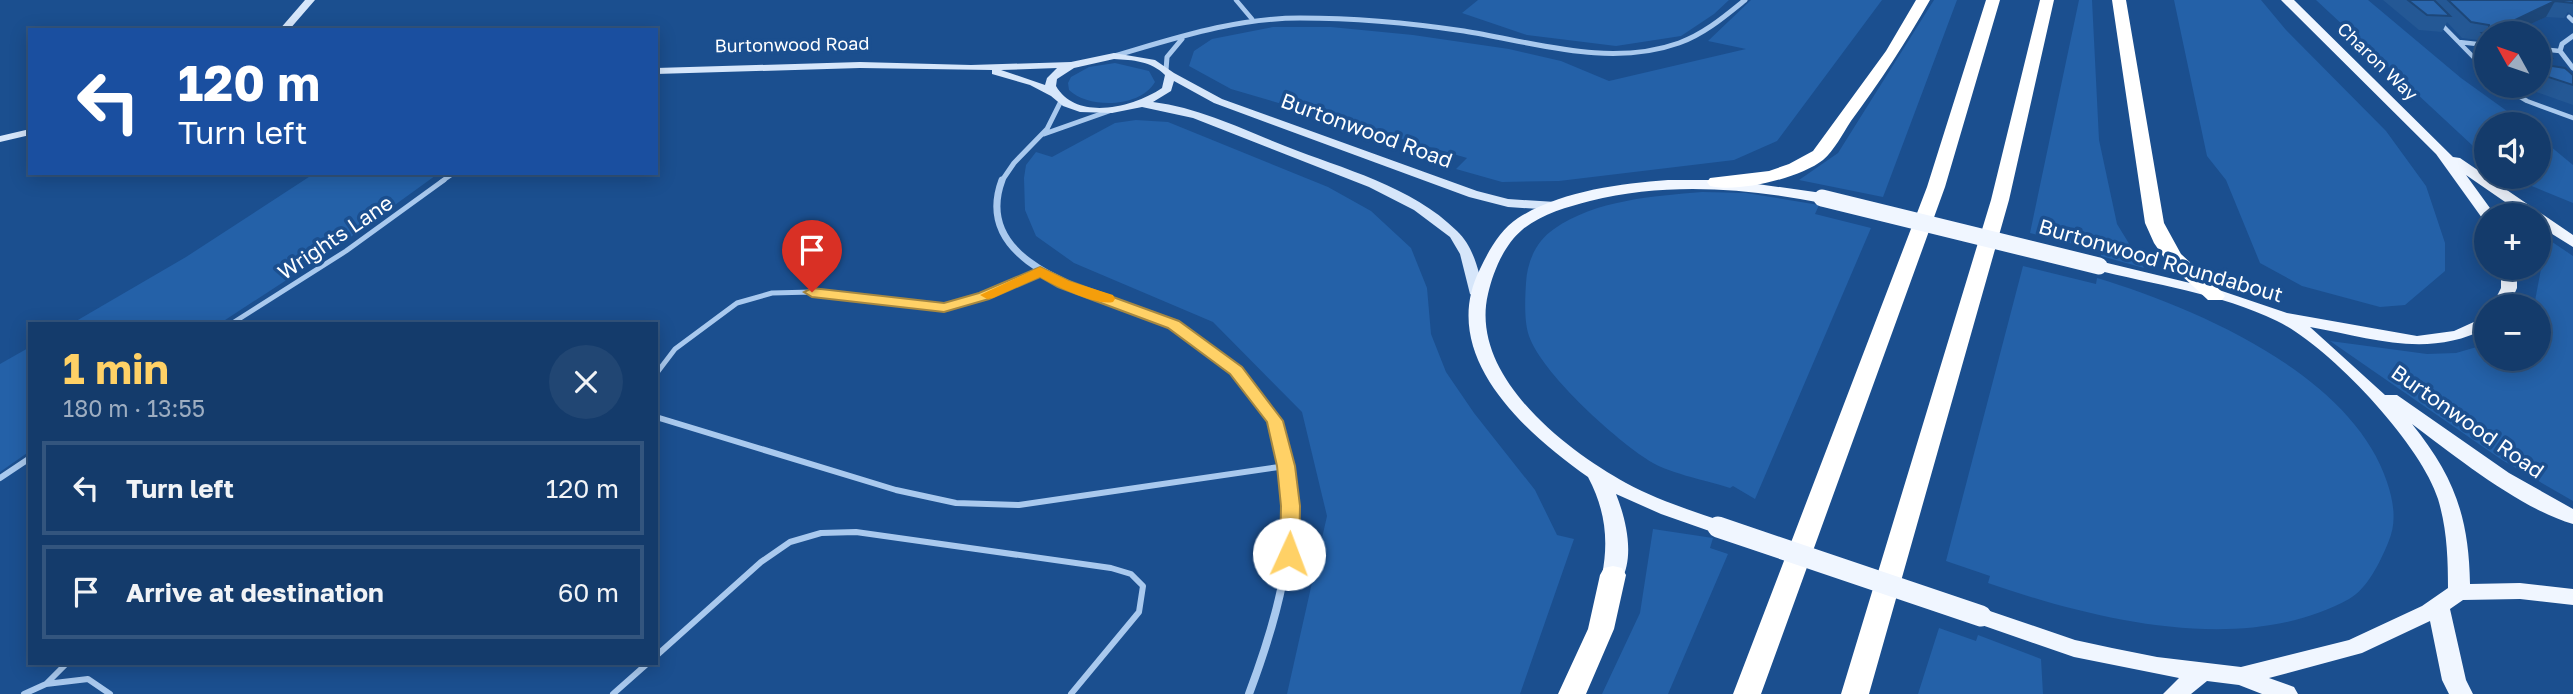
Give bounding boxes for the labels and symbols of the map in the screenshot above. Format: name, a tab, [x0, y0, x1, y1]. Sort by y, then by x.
street label: Charon Way	[2333, 17, 2423, 105]
north arrow	[2474, 21, 2552, 98]
street label: Burtonwood Road	[714, 32, 870, 56]
street label: Burtonwood Road	[1278, 87, 1456, 173]
street label: Wrights Lane	[273, 189, 397, 285]
street label: Burtonwood Roundabout	[2036, 213, 2286, 307]
pin	[782, 220, 842, 292]
street label: Burtonwood Road	[2387, 359, 2549, 483]
position arrow	[1252, 517, 1326, 591]

